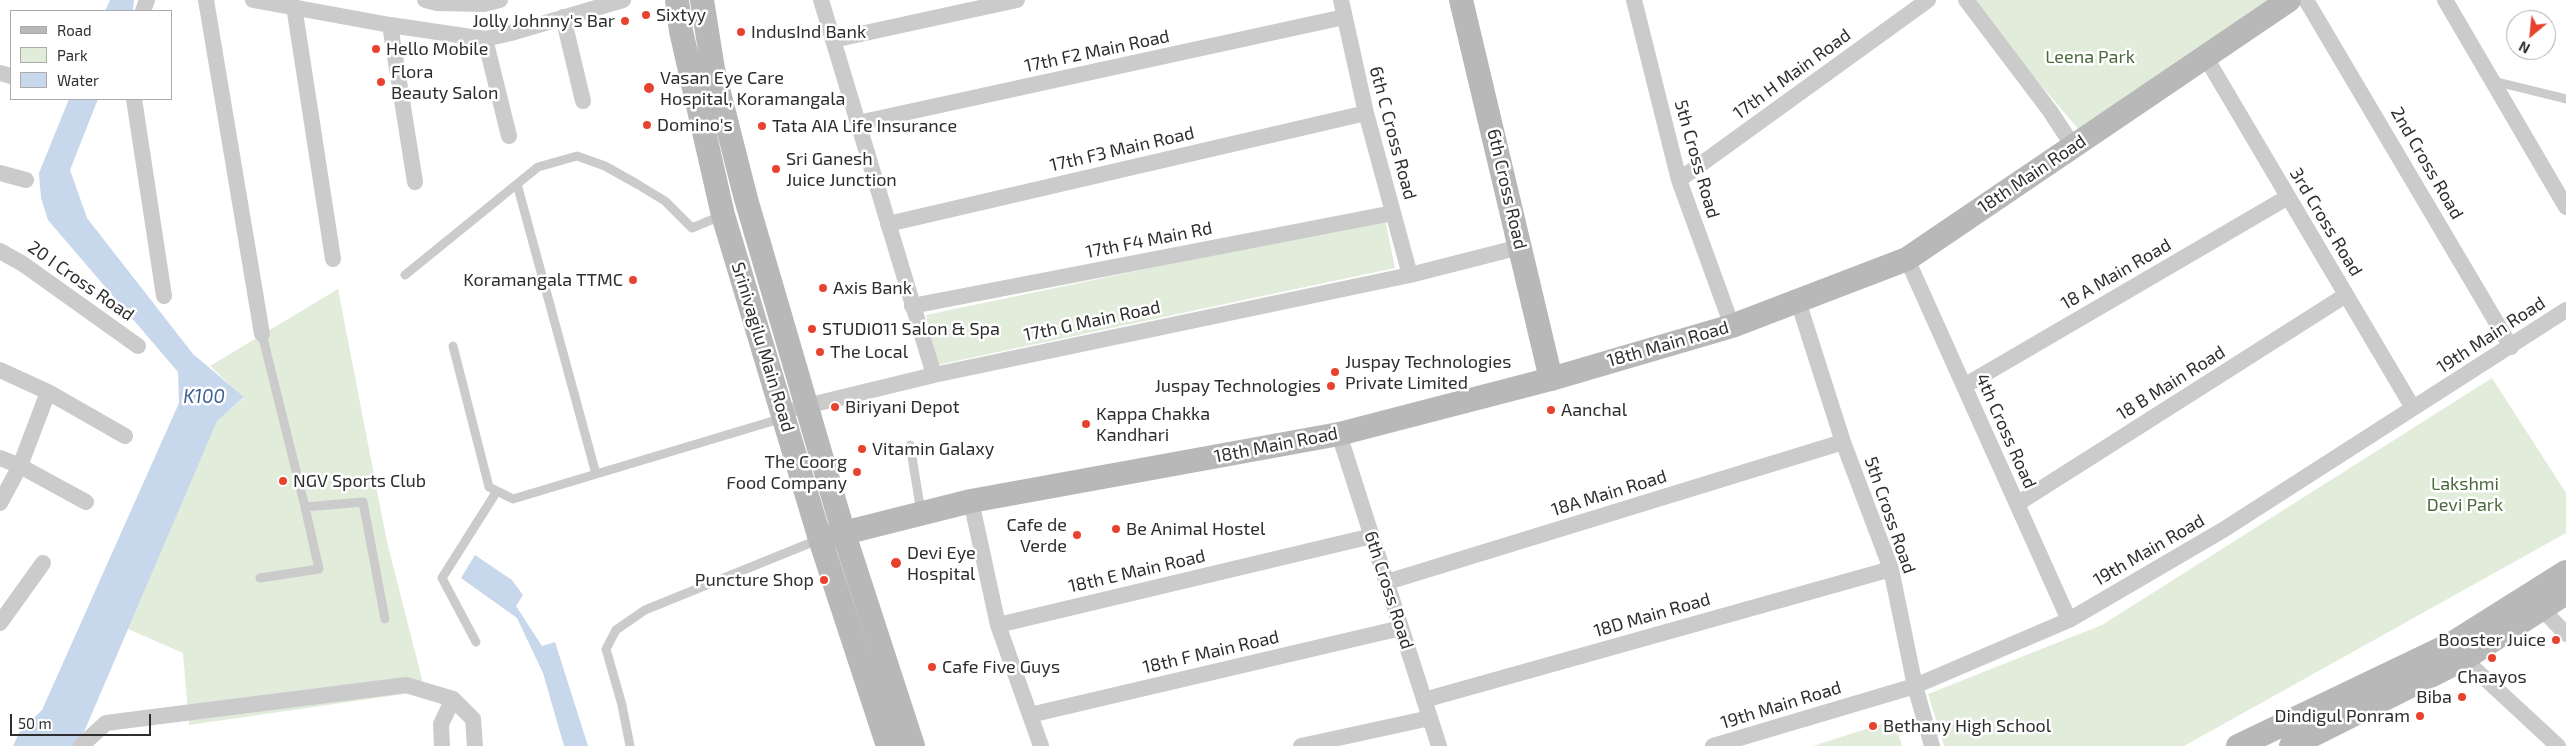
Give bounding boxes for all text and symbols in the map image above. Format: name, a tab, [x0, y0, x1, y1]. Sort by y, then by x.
place label: Sixtyy	[656, 4, 706, 26]
marker: Sixtyy	[640, 9, 652, 21]
legend	[10, 10, 172, 100]
place label: Jolly Johnny's Bar	[472, 10, 615, 32]
north arrow	[2506, 10, 2556, 60]
marker: Jolly Johnny's Bar	[619, 15, 631, 27]
text: Road	[57, 21, 92, 39]
place label: IndusInd Bank	[751, 21, 866, 43]
street label: 17th H Main Road	[1729, 24, 1855, 124]
street label: 17th F2 Main Road	[1023, 25, 1171, 77]
marker: IndusInd Bank	[735, 26, 747, 38]
place label: Hello Mobile	[386, 38, 488, 60]
text: N	[2516, 38, 2533, 58]
marker: Hello Mobile	[370, 43, 382, 55]
text: Park	[57, 46, 88, 64]
park label: Leena Park	[2045, 46, 2135, 68]
place label: Flora Beauty Salon	[391, 61, 498, 104]
street label: 6th C Cross Road	[1365, 64, 1421, 202]
place label: Vasan Eye Care Hospital, Koramangala	[660, 67, 845, 110]
text: Water	[57, 71, 99, 89]
marker: Flora Beauty Salon	[375, 76, 387, 88]
marker: Vasan Eye Care Hospital, Koramangala	[642, 81, 656, 95]
street label: 5th Cross Road	[1670, 97, 1724, 221]
street label: 2nd Cross Road	[2386, 103, 2468, 223]
place label: Domino's	[657, 114, 733, 136]
place label: Tata AIA Life Insurance	[772, 115, 957, 137]
marker: Domino's	[641, 119, 653, 131]
marker: Tata AIA Life Insurance	[756, 120, 768, 132]
street label: 17th F3 Main Road	[1048, 122, 1196, 176]
street label: 6th Cross Road	[1483, 127, 1531, 251]
street label: 18th Main Road	[1974, 130, 2090, 218]
place label: Sri Ganesh Juice Junction	[786, 148, 897, 190]
marker: Sri Ganesh Juice Junction	[770, 163, 782, 175]
street label: 3rd Cross Road	[2285, 164, 2367, 280]
street label: 17th F4 Main Rd	[1084, 217, 1214, 263]
street label: 18 A Main Road	[2057, 234, 2175, 314]
street label: 20 I Cross Road	[24, 236, 138, 326]
street label: Srinivagilu Main Road	[727, 260, 799, 434]
place label: Koramangala TTMC	[463, 269, 623, 291]
marker: Koramangala TTMC	[627, 274, 639, 286]
place label: Axis Bank	[833, 277, 912, 299]
marker: Axis Bank	[817, 282, 829, 294]
street label: 19th Main Road	[2433, 292, 2549, 378]
street label: 17th G Main Road	[1022, 296, 1162, 346]
street label: 18th Main Road	[1605, 316, 1731, 372]
place label: STUDIO11 Salon & Spa	[822, 318, 1000, 340]
marker: STUDIO11 Salon & Spa	[806, 323, 818, 335]
place label: The Local	[830, 341, 908, 363]
street label: 18 B Main Road	[2113, 341, 2229, 425]
marker: The Local	[814, 346, 826, 358]
place label: Juspay Technologies Private Limited	[1345, 351, 1511, 394]
marker: Juspay Technologies Private Limited	[1329, 366, 1341, 378]
street label: 4th Cross Road	[1971, 370, 2041, 492]
place label: Juspay Technologies	[1155, 375, 1321, 397]
marker: Juspay Technologies	[1325, 380, 1337, 392]
water label: K100	[183, 386, 225, 408]
place label: Biriyani Depot	[845, 396, 960, 418]
place label: Aanchal	[1561, 399, 1627, 421]
marker: Biriyani Depot	[829, 401, 841, 413]
place label: Kappa Chakka Kandhari	[1096, 403, 1210, 446]
marker: Aanchal	[1545, 404, 1557, 416]
marker: Kappa Chakka Kandhari	[1080, 418, 1092, 430]
street label: 18th Main Road	[1212, 422, 1340, 468]
place label: Vitamin Galaxy	[872, 438, 994, 460]
marker: Vitamin Galaxy	[856, 443, 868, 455]
place label: The Coorg Food Company	[726, 451, 847, 494]
street label: 5th Cross Road	[1860, 454, 1920, 576]
street label: 18A Main Road	[1549, 465, 1669, 521]
marker: The Coorg Food Company	[851, 466, 863, 478]
place label: NGV Sports Club	[293, 470, 426, 492]
park label: Lakshmi Devi Park	[2427, 473, 2503, 516]
marker: NGV Sports Club	[277, 475, 289, 487]
street label: 19th Main Road	[2090, 509, 2208, 591]
place label: Cafe de Verde	[1007, 514, 1067, 556]
place label: Be Animal Hostel	[1126, 518, 1265, 540]
marker: Be Animal Hostel	[1110, 523, 1122, 535]
street label: 6th Cross Road	[1360, 528, 1418, 652]
marker: Cafe de Verde	[1071, 529, 1083, 541]
place label: Devi Eye Hospital	[907, 542, 976, 584]
street label: 18th E Main Road	[1067, 545, 1207, 597]
marker: Devi Eye Hospital	[889, 556, 903, 570]
place label: Puncture Shop	[695, 569, 814, 591]
marker: Puncture Shop	[818, 574, 830, 586]
street label: 18D Main Road	[1591, 588, 1713, 642]
street label: 18th F Main Road	[1141, 626, 1281, 678]
place label: Booster Juice	[2438, 629, 2546, 651]
marker: Booster Juice	[2550, 634, 2562, 646]
marker: Chaayos	[2486, 652, 2498, 664]
place label: Cafe Five Guys	[942, 656, 1060, 678]
marker: Cafe Five Guys	[926, 661, 938, 673]
place label: Chaayos	[2457, 666, 2527, 688]
street label: 19th Main Road	[1718, 676, 1844, 734]
place label: Biba	[2416, 686, 2452, 708]
marker: Biba	[2456, 691, 2468, 703]
scale bar	[12, 704, 154, 736]
place label: Dindigul Ponram	[2275, 705, 2410, 727]
marker: Dindigul Ponram	[2414, 710, 2426, 722]
text: 50 m	[18, 714, 52, 732]
place label: Bethany High School	[1883, 715, 2051, 737]
marker: Bethany High School	[1867, 720, 1879, 732]

